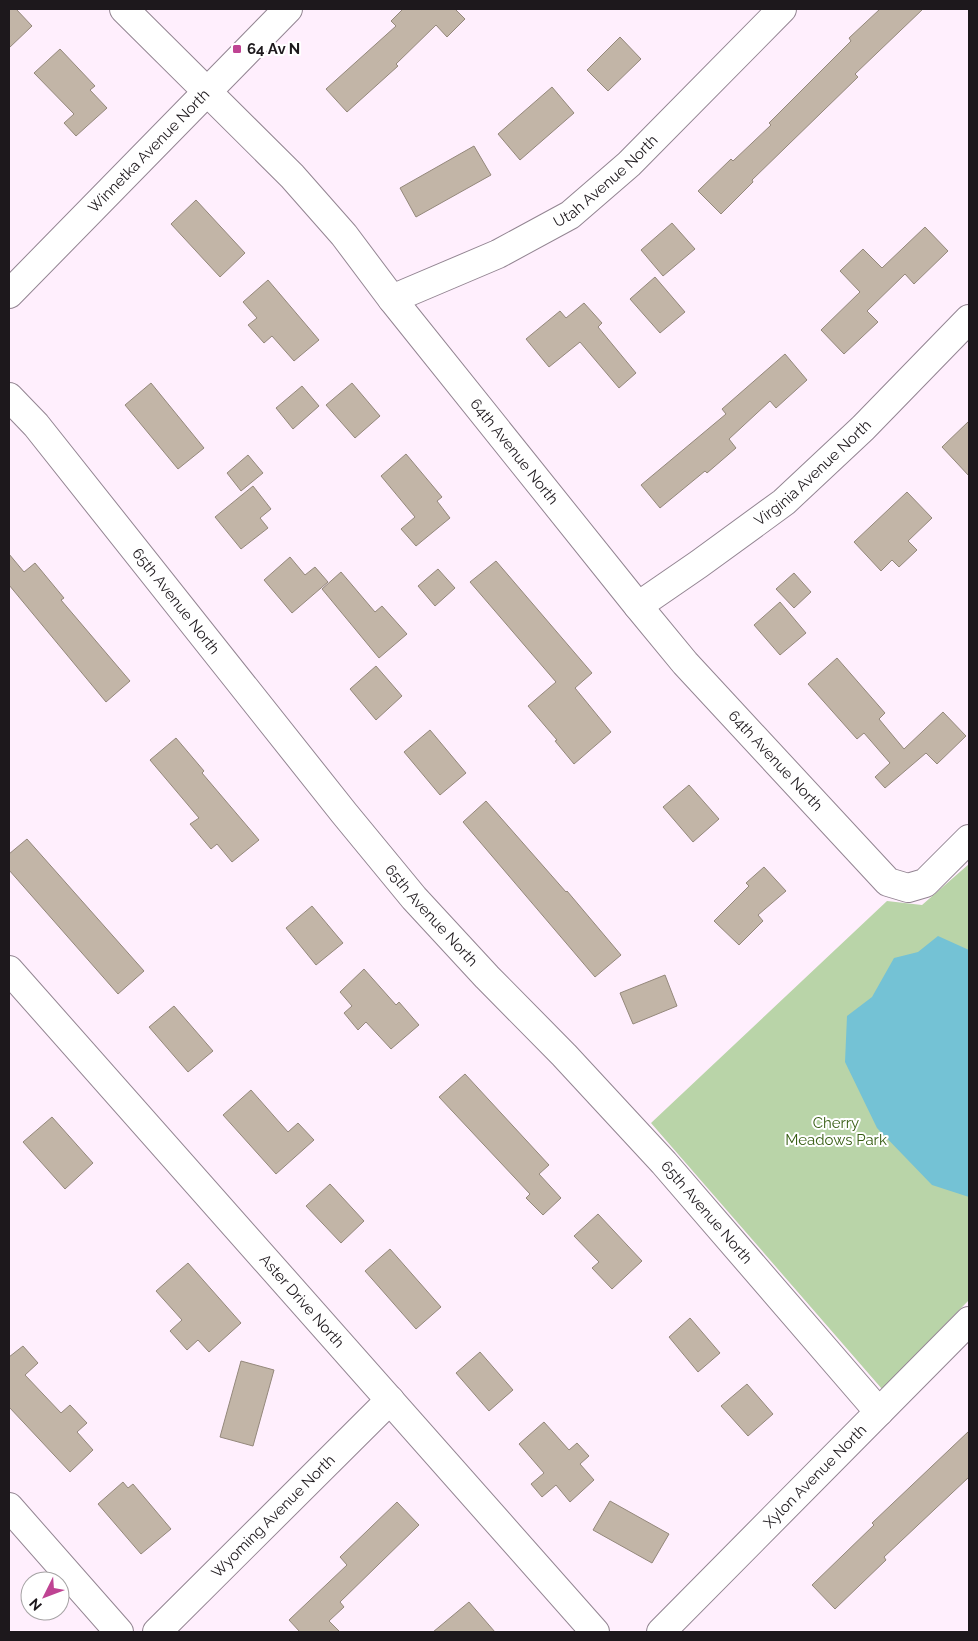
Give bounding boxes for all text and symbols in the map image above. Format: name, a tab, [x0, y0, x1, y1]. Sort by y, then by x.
place label: 64 Av N	[247, 40, 300, 58]
marker: 64 Av N	[231, 43, 243, 55]
street label: Winnetka Avenue North	[85, 86, 213, 217]
street label: Utah Avenue North	[550, 131, 662, 231]
street label: 64th Avenue North	[466, 395, 562, 508]
street label: Virginia Avenue North	[751, 416, 875, 530]
street label: 65th Avenue North	[128, 545, 224, 658]
street label: 64th Avenue North	[725, 707, 826, 815]
street label: 65th Avenue North	[381, 861, 482, 970]
park label: Cherry Meadows Park	[785, 1114, 887, 1149]
street label: 65th Avenue North	[657, 1157, 756, 1268]
street label: Aster Drive North	[256, 1250, 348, 1351]
street label: Xylon Avenue North	[760, 1421, 870, 1532]
street label: Wyoming Avenue North	[208, 1451, 339, 1582]
north arrow	[20, 1571, 70, 1621]
text: N	[26, 1595, 45, 1614]

